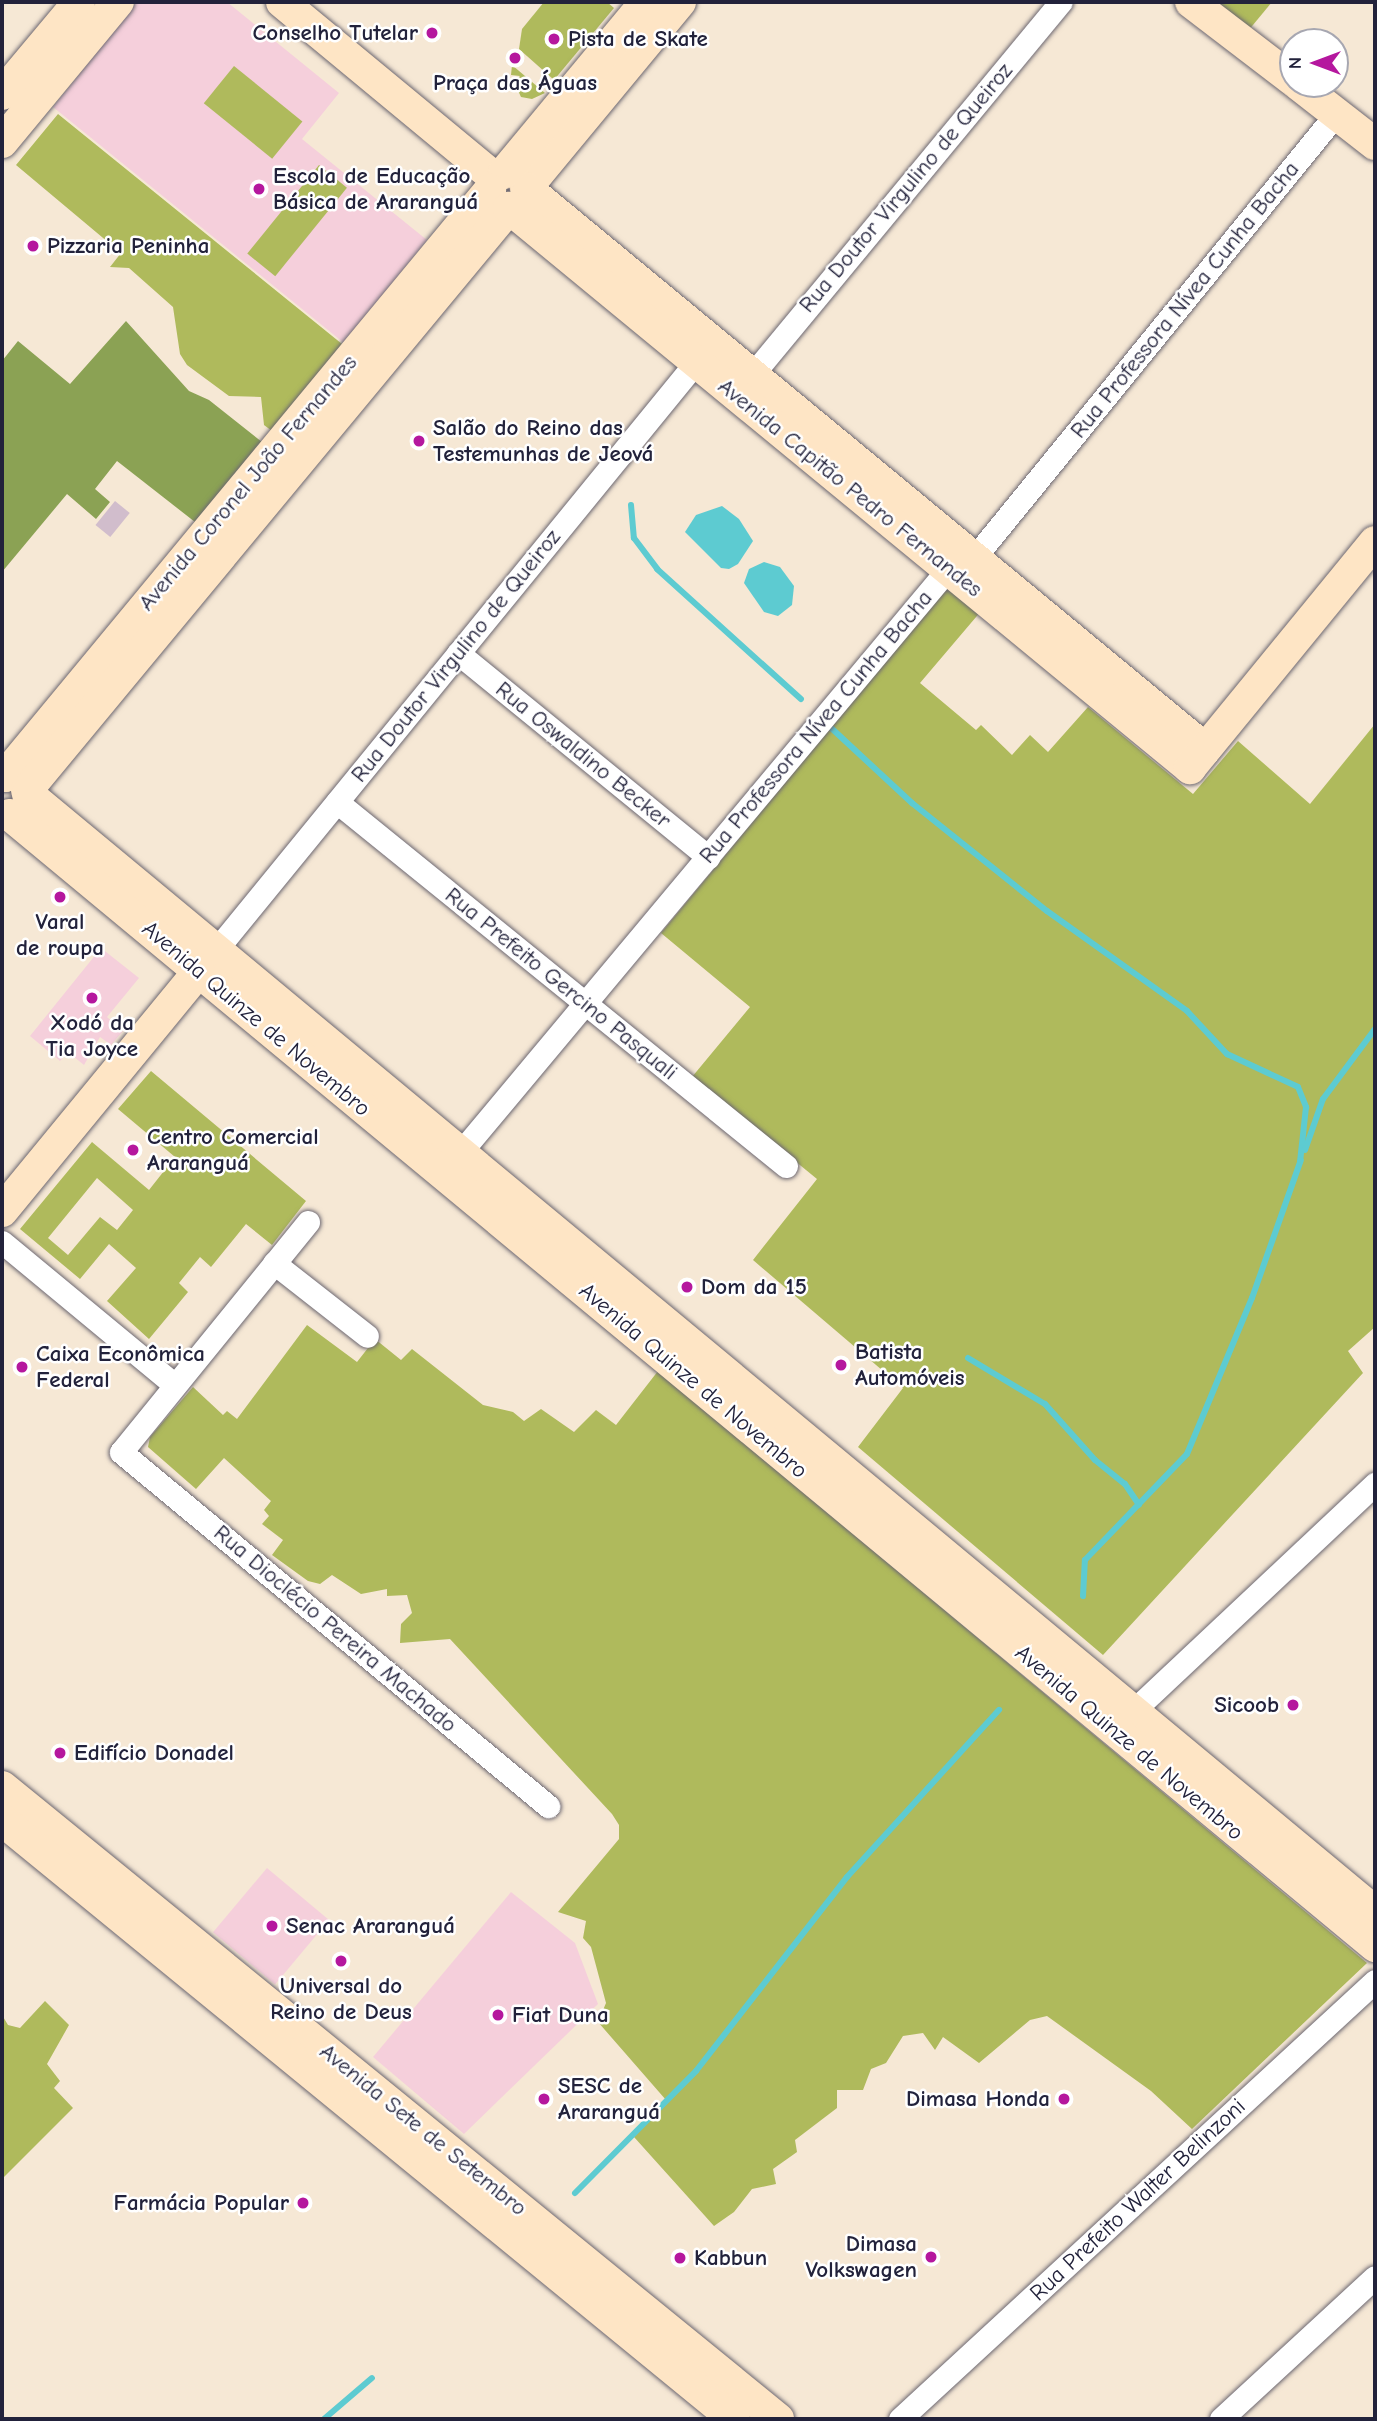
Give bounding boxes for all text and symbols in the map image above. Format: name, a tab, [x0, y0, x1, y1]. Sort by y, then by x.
place label: Conselho Tutelar	[252, 19, 418, 47]
marker: Conselho Tutelar	[424, 25, 440, 41]
place label: Pista de Skate	[568, 25, 708, 53]
north arrow	[1279, 28, 1349, 98]
marker: Pista de Skate	[546, 31, 562, 47]
marker: Praça das Águas	[507, 50, 523, 66]
text: N	[1284, 57, 1306, 69]
street label: Rua Doutor Virgulino de Queiroz	[793, 58, 1019, 318]
place label: Praça das Águas	[433, 69, 597, 97]
street label: Rua Professora Nívea Cunha Bacha	[1065, 156, 1305, 444]
place label: Escola de Educação Básica de Araranguá	[273, 162, 478, 216]
marker: Escola de Educação Básica de Araranguá	[251, 181, 267, 197]
place label: Pizzaria Peninha	[47, 232, 209, 260]
marker: Pizzaria Peninha	[25, 238, 41, 254]
street label: Avenida Coronel João Fernandes	[133, 349, 363, 617]
street label: Avenida Capitão Pedro Fernandes	[712, 373, 988, 603]
place label: Salão do Reino das Testemunhas de Jeová	[433, 414, 654, 468]
marker: Salão do Reino das Testemunhas de Jeová	[411, 433, 427, 449]
street label: Rua Doutor Virgulino de Queiroz	[345, 524, 567, 788]
street label: Rua Professora Nívea Cunha Bacha	[694, 585, 938, 869]
street label: Rua Oswaldino Becker	[490, 676, 676, 834]
street label: Rua Prefeito Gercino Pasquali	[439, 882, 683, 1086]
marker: Varal de roupa	[52, 889, 68, 905]
place label: Varal de roupa	[16, 908, 104, 962]
street label: Avenida Quinze de Novembro	[136, 915, 376, 1123]
marker: Xodó da Tia Joyce	[84, 990, 100, 1006]
place label: Xodó da Tia Joyce	[46, 1009, 138, 1063]
place label: Centro Comercial Araranguá	[147, 1123, 319, 1177]
marker: Centro Comercial Araranguá	[125, 1142, 141, 1158]
place label: Dom da 15	[701, 1273, 807, 1301]
street label: Avenida Quinze de Novembro	[573, 1277, 813, 1485]
marker: Dom da 15	[679, 1279, 695, 1295]
place label: Batista Automóveis	[855, 1338, 965, 1392]
place label: Caixa Econômica Federal	[36, 1340, 205, 1394]
marker: Batista Automóveis	[833, 1357, 849, 1373]
marker: Caixa Econômica Federal	[14, 1359, 30, 1375]
street label: Rua Dioclécio Pereira Machado	[208, 1519, 462, 1739]
street label: Avenida Quinze de Novembro	[1009, 1639, 1249, 1847]
place label: Sicoob	[1214, 1691, 1279, 1719]
marker: Sicoob	[1285, 1697, 1301, 1713]
place label: Edifício Donadel	[74, 1739, 234, 1767]
marker: Edifício Donadel	[52, 1745, 68, 1761]
place label: Senac Araranguá	[286, 1912, 455, 1940]
marker: Senac Araranguá	[264, 1918, 280, 1934]
marker: Universal do Reino de Deus	[333, 1953, 349, 1969]
place label: Universal do Reino de Deus	[270, 1972, 412, 2026]
place label: Fiat Duna	[512, 2001, 609, 2029]
marker: Fiat Duna	[490, 2007, 506, 2023]
street label: Avenida Sete de Setembro	[314, 2038, 532, 2222]
place label: SESC de Araranguá	[558, 2072, 660, 2126]
place label: Dimasa Honda	[906, 2085, 1050, 2113]
marker: SESC de Araranguá	[536, 2091, 552, 2107]
marker: Dimasa Honda	[1056, 2091, 1072, 2107]
street label: Rua Prefeito Walter Belinzoni	[1025, 2093, 1251, 2307]
place label: Farmácia Popular	[114, 2189, 289, 2217]
marker: Farmácia Popular	[295, 2195, 311, 2211]
place label: Dimasa Volkswagen	[805, 2230, 917, 2284]
place label: Kabbun	[694, 2244, 767, 2272]
marker: Dimasa Volkswagen	[923, 2249, 939, 2265]
marker: Kabbun	[672, 2250, 688, 2266]

